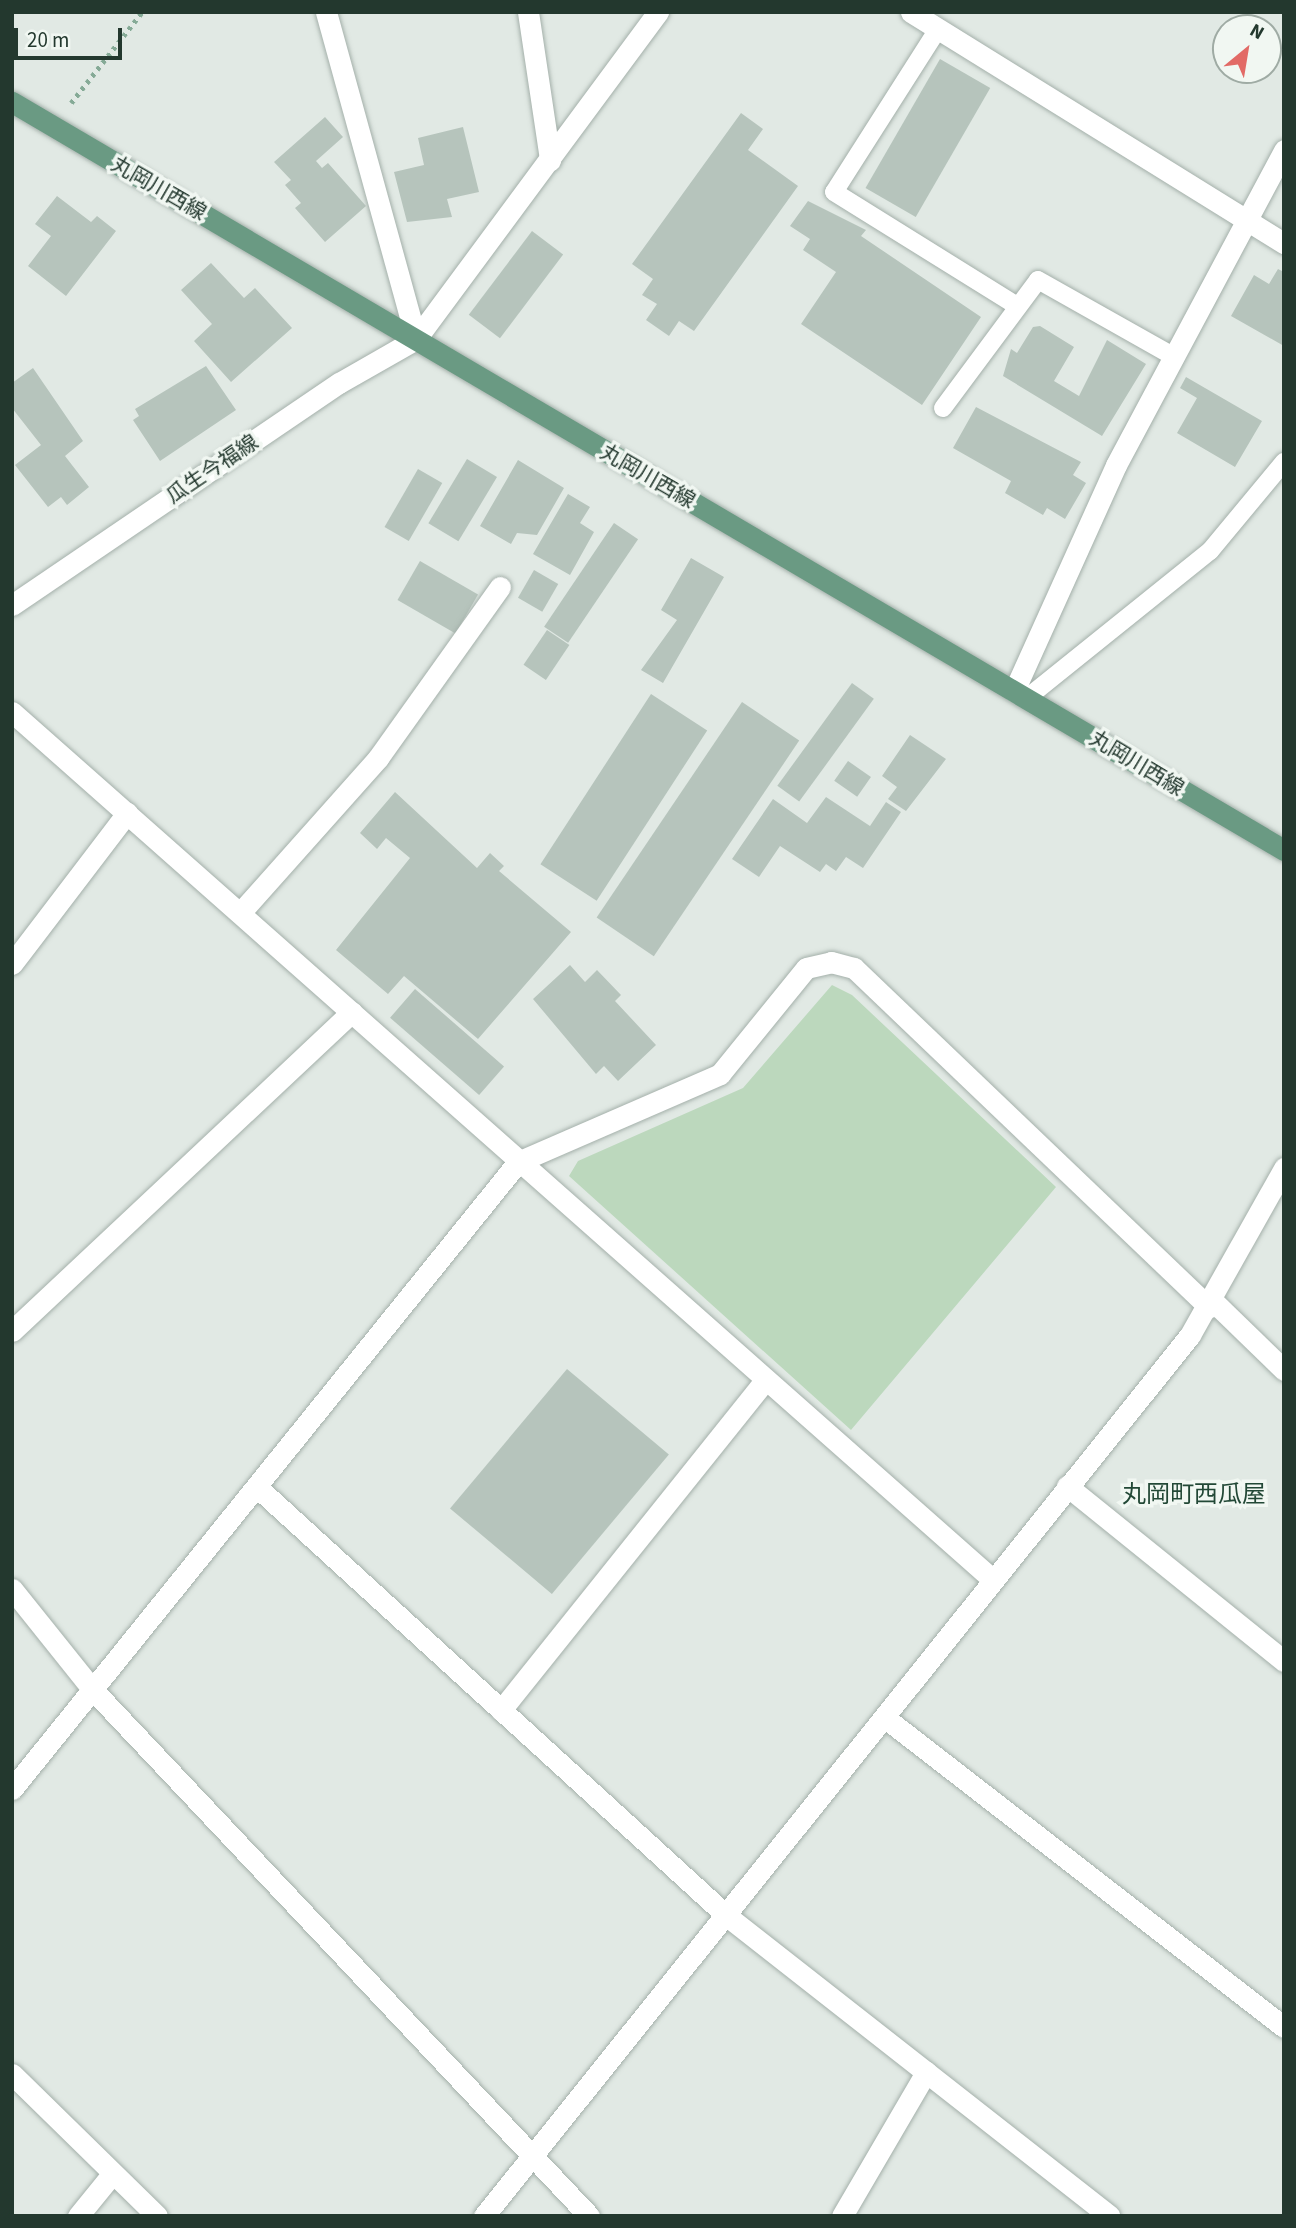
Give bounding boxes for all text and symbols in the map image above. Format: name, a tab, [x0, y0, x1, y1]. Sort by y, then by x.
scale bar	[18, 14, 126, 58]
north arrow	[1212, 14, 1282, 84]
text: N	[1245, 17, 1269, 47]
text: 20 m	[27, 25, 69, 55]
street label: 丸岡川西線	[107, 151, 211, 225]
street label: 瓜生今福線	[161, 429, 263, 509]
street label: 丸岡川西線	[596, 439, 700, 513]
street label: 丸岡川西線	[1086, 725, 1188, 801]
district label: 丸岡町西瓜屋	[1122, 1481, 1266, 1509]

